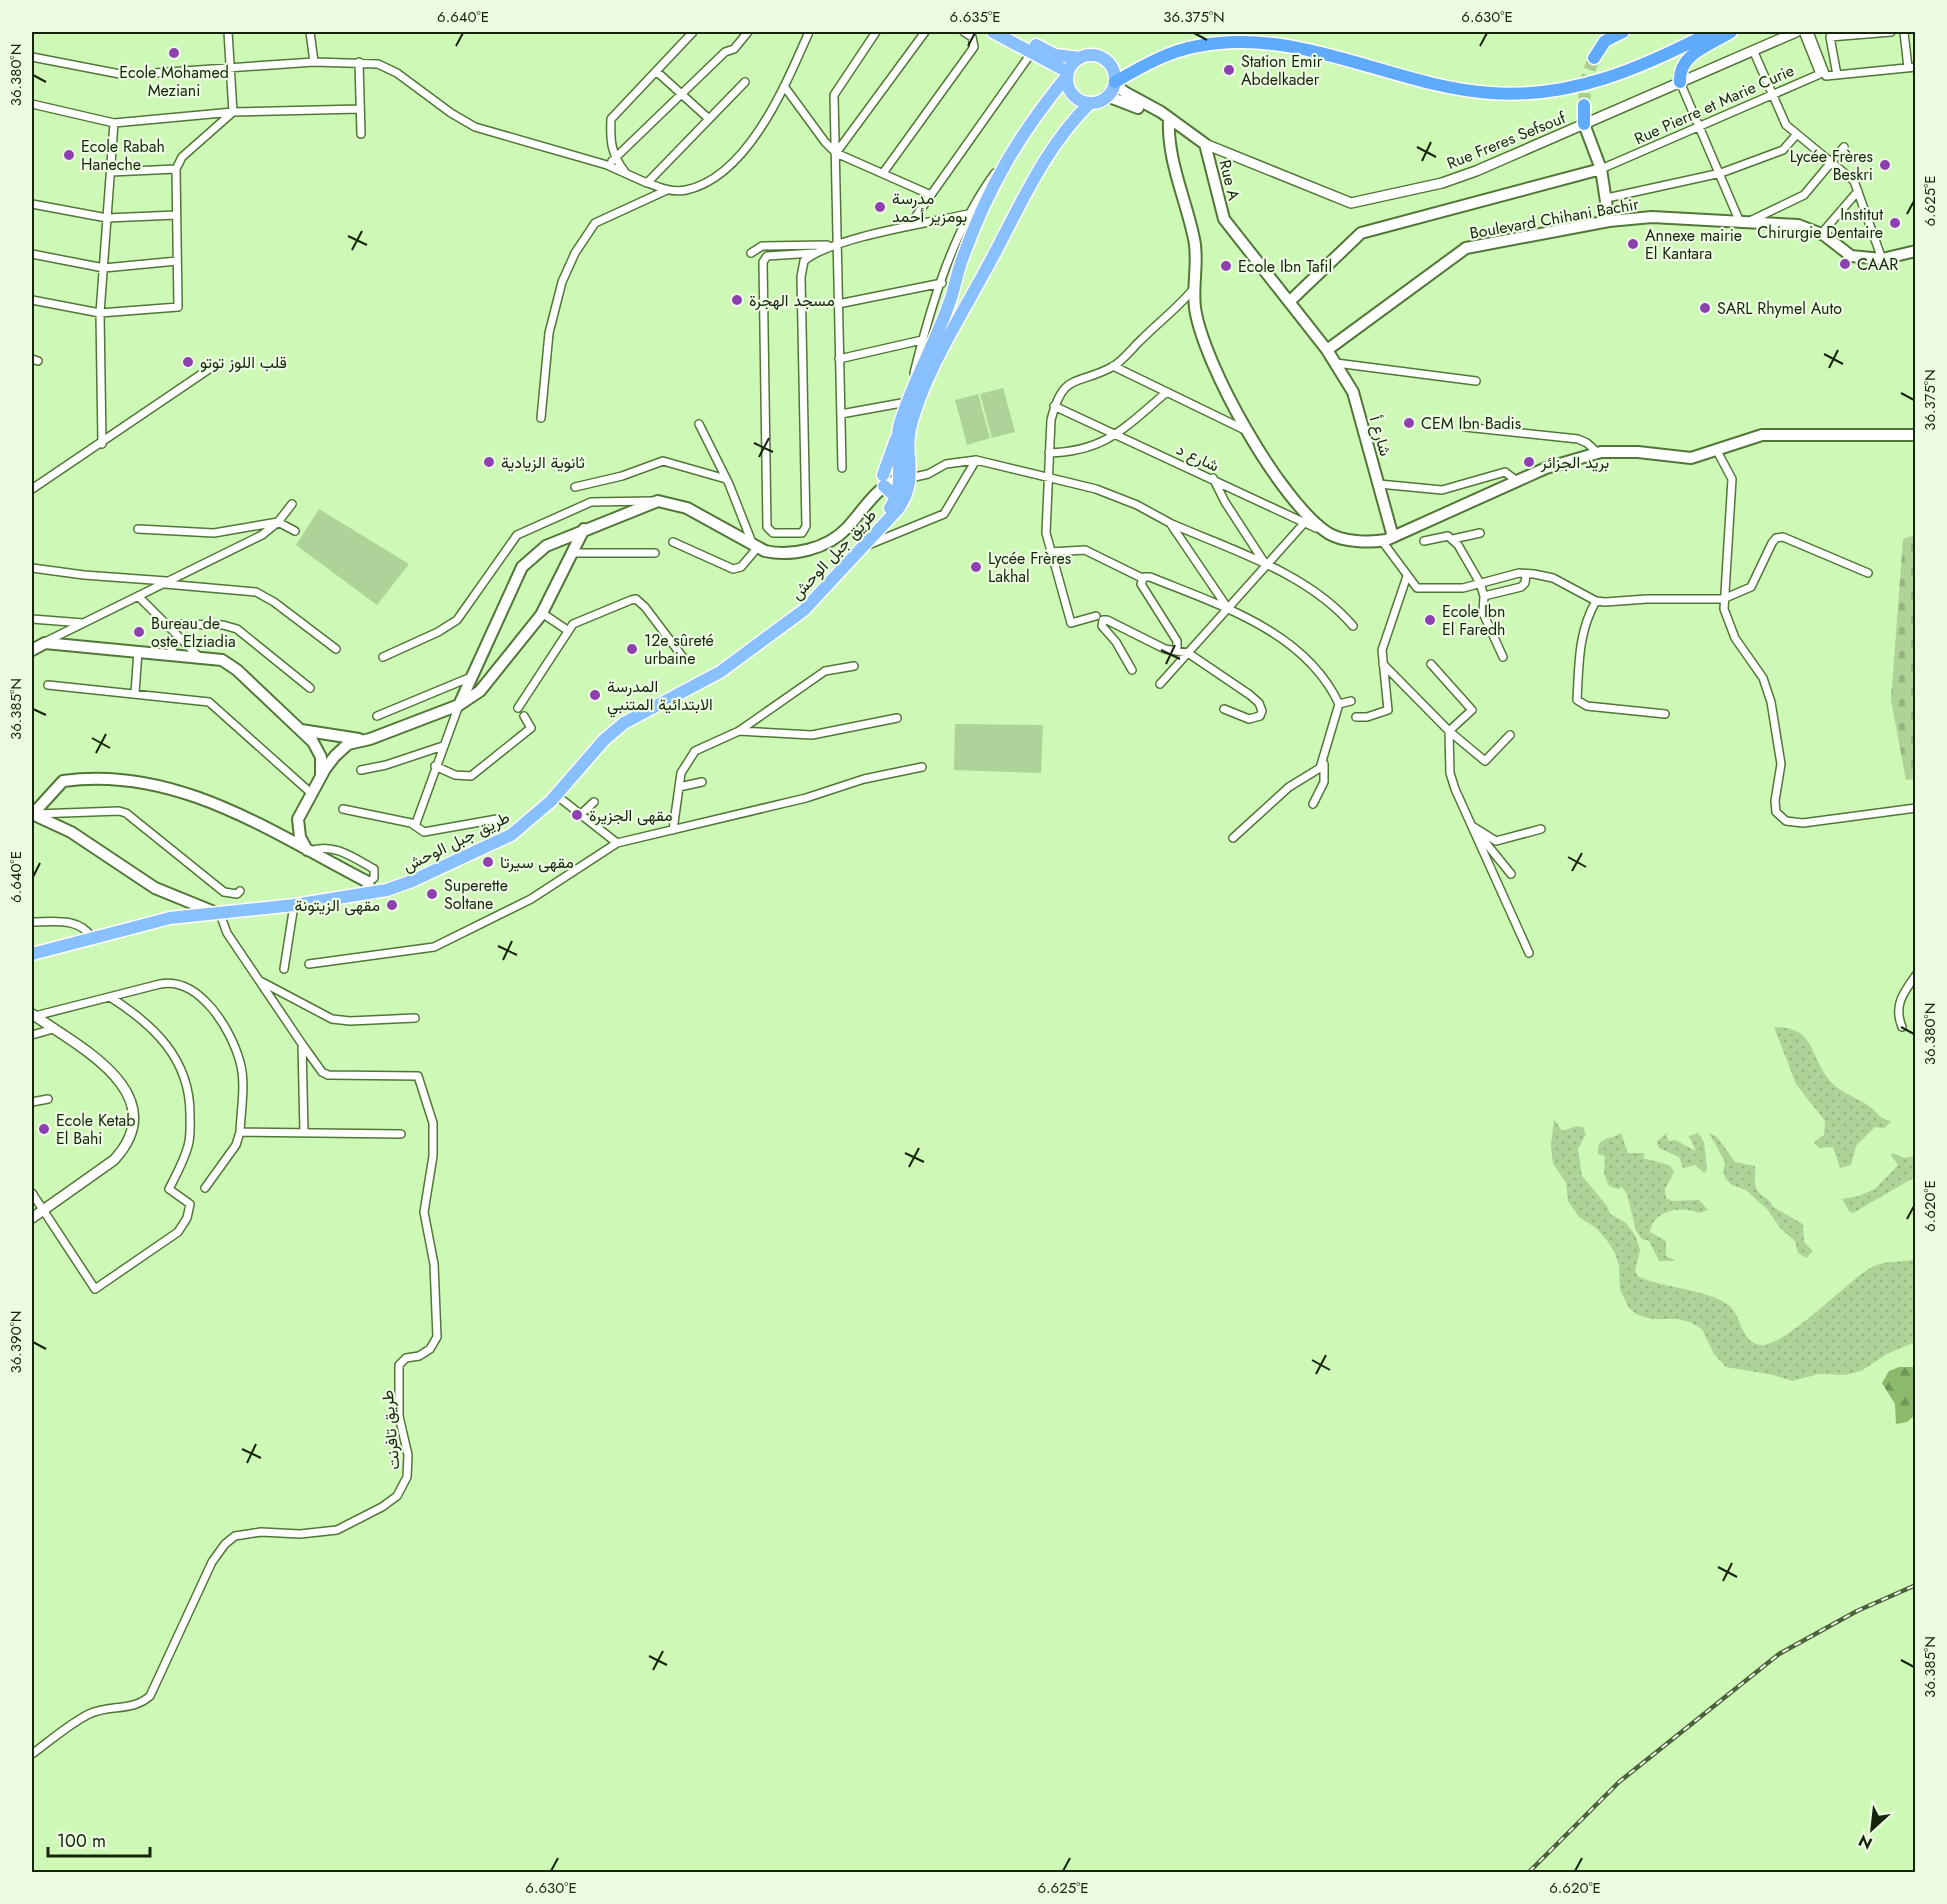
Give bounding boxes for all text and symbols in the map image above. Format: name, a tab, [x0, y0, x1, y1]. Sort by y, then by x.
text: 6.640°E	[437, 6, 489, 28]
text: 6.635°E	[950, 6, 1000, 28]
text: 36.375°N	[1163, 6, 1225, 28]
text: 6.630°E	[1461, 6, 1513, 28]
text: 36.380°N	[5, 44, 27, 106]
marker: Ecole Mohamed Meziani	[167, 46, 181, 60]
place label: Station Emir Abdelkader	[1241, 50, 1323, 91]
street label: Rue Pierre et Marie Curie	[1631, 59, 1798, 150]
place label: Ecole Mohamed Meziani	[119, 61, 229, 102]
marker: Station Emir Abdelkader	[1222, 63, 1236, 77]
street label: Rue Freres Sefsouf	[1443, 106, 1569, 175]
place label: Ecole Rabah Haneche	[81, 135, 165, 176]
place label: Lycée Frères Beskri	[1790, 145, 1873, 186]
marker: Ecole Rabah Haneche	[62, 148, 76, 162]
street label: Rue A	[1213, 157, 1246, 203]
marker: Lycée Frères Beskri	[1878, 158, 1892, 172]
text: 6.625°E	[1919, 175, 1941, 227]
place label: مدرسة بومزير أحمد	[892, 187, 967, 228]
street label: Boulevard Chihani Bachir	[1468, 192, 1641, 245]
marker: مدرسة بومزير أحمد	[873, 200, 887, 214]
place label: Institut Chirurgie Dentaire	[1757, 203, 1883, 244]
marker: Institut Chirurgie Dentaire	[1888, 216, 1902, 230]
place label: Annexe mairie El Kantara	[1645, 224, 1742, 265]
marker: Annexe mairie El Kantara	[1626, 237, 1640, 251]
place label: CAAR	[1857, 253, 1898, 276]
place label: Ecole Ibn Tafil	[1238, 255, 1332, 278]
marker: CAAR	[1838, 257, 1852, 271]
marker: Ecole Ibn Tafil	[1219, 259, 1233, 273]
place label: مسجد الهجرة	[749, 289, 835, 312]
marker: مسجد الهجرة	[730, 293, 744, 307]
place label: SARL Rhymel Auto	[1717, 297, 1842, 320]
marker: SARL Rhymel Auto	[1698, 301, 1712, 315]
place label: قلب اللوز توتو	[200, 351, 287, 374]
marker: قلب اللوز توتو	[181, 355, 195, 369]
text: 36.375°N	[1919, 369, 1941, 431]
place label: CEM Ibn Badis	[1421, 412, 1521, 435]
street label: شارع أ	[1364, 413, 1397, 459]
marker: CEM Ibn Badis	[1402, 416, 1416, 430]
street label: شارع د	[1173, 438, 1223, 477]
place label: ثانوية الزيادية	[501, 451, 585, 474]
place label: بريد الجزائر	[1540, 451, 1609, 474]
marker: ثانوية الزيادية	[482, 455, 496, 469]
marker: بريد الجزائر	[1522, 455, 1536, 469]
street label: طريق جبل الوحش	[785, 504, 881, 605]
place label: Lycée Frères Lakhal	[988, 547, 1071, 588]
marker: Lycée Frères Lakhal	[969, 560, 983, 574]
place label: Ecole Ibn El Faredh	[1442, 600, 1506, 641]
place label: Bureau de oste Elziadia	[151, 612, 236, 653]
marker: Ecole Ibn El Faredh	[1423, 613, 1437, 627]
marker: Bureau de oste Elziadia	[132, 625, 146, 639]
place label: 12e sûreté urbaine	[644, 629, 714, 670]
marker: 12e sûreté urbaine	[625, 642, 639, 656]
place label: المدرسة الابتدائية المتنبي	[607, 675, 713, 718]
text: 36.385°N	[5, 678, 27, 740]
marker: المدرسة الابتدائية المتنبي	[588, 688, 602, 702]
place label: مقهى الجزيرة	[589, 804, 673, 827]
street label: طريق جبل الوحش	[399, 806, 514, 877]
marker: مقهى الجزيرة	[570, 808, 584, 822]
text: 6.640°E	[5, 851, 27, 903]
place label: مقهى سيرتا	[500, 851, 574, 874]
marker: مقهى سيرتا	[481, 855, 495, 869]
place label: Superette Soltane	[444, 874, 508, 915]
marker: Superette Soltane	[425, 887, 439, 901]
place label: مقهى الزيتونة	[295, 894, 380, 917]
marker: مقهى الزيتونة	[385, 898, 399, 912]
text: 36.380°N	[1919, 1003, 1941, 1065]
place label: Ecole Ketab El Bahi	[56, 1109, 135, 1150]
marker: Ecole Ketab El Bahi	[37, 1122, 51, 1136]
text: 6.620°E	[1919, 1180, 1941, 1232]
text: 36.390°N	[5, 1311, 27, 1373]
street label: طريق تافرنت	[376, 1389, 405, 1471]
text: 36.385°N	[1919, 1636, 1941, 1698]
north arrow	[1842, 1799, 1902, 1859]
scale bar	[48, 1820, 150, 1858]
text: 100 m	[57, 1828, 106, 1854]
text: N	[1855, 1829, 1876, 1855]
text: 6.630°E	[525, 1877, 577, 1899]
text: 6.625°E	[1037, 1877, 1089, 1899]
text: 6.620°E	[1549, 1877, 1601, 1899]

